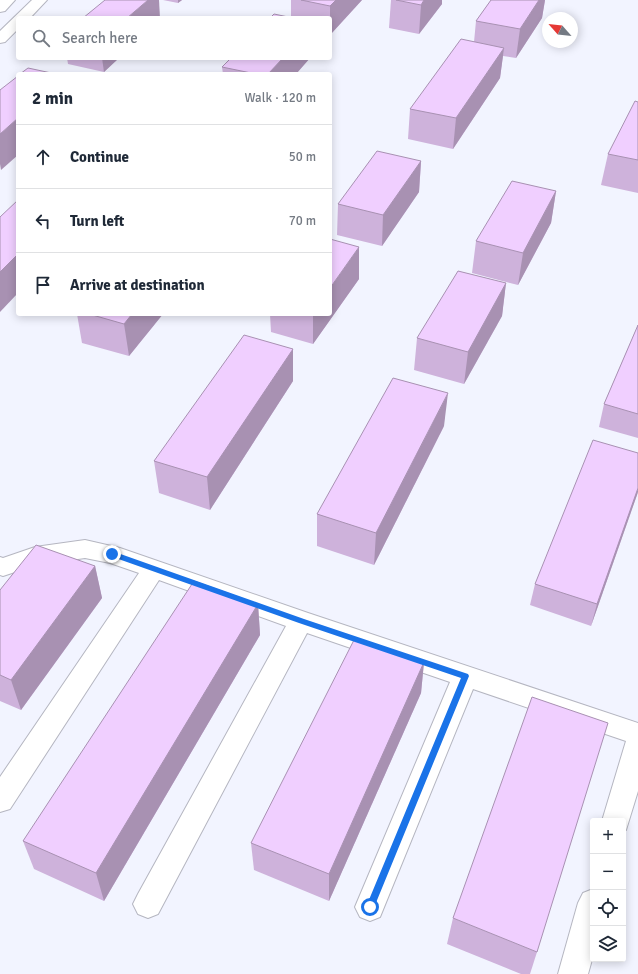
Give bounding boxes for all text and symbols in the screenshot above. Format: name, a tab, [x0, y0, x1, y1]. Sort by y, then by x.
north arrow	[542, 12, 578, 48]
search box	[16, 16, 332, 60]
icon: search	[30, 27, 52, 49]
text: Search here	[62, 29, 138, 47]
text: 2 min	[32, 88, 73, 109]
text: Walk · 120 m	[245, 90, 316, 106]
icon: ahead	[32, 146, 54, 168]
text: Continue	[70, 148, 129, 166]
text: 50 m	[289, 149, 316, 165]
icon: left	[32, 210, 54, 232]
text: Turn left	[70, 212, 124, 230]
text: 70 m	[289, 213, 316, 229]
icon: arrive	[32, 274, 54, 296]
text: Arrive at destination	[70, 276, 205, 294]
route end	[103, 545, 121, 563]
map controls	[590, 818, 626, 962]
button: +	[590, 818, 626, 854]
button: −	[590, 854, 626, 890]
button: locate	[590, 890, 626, 926]
route start	[361, 898, 379, 916]
button: layers	[590, 926, 626, 962]

